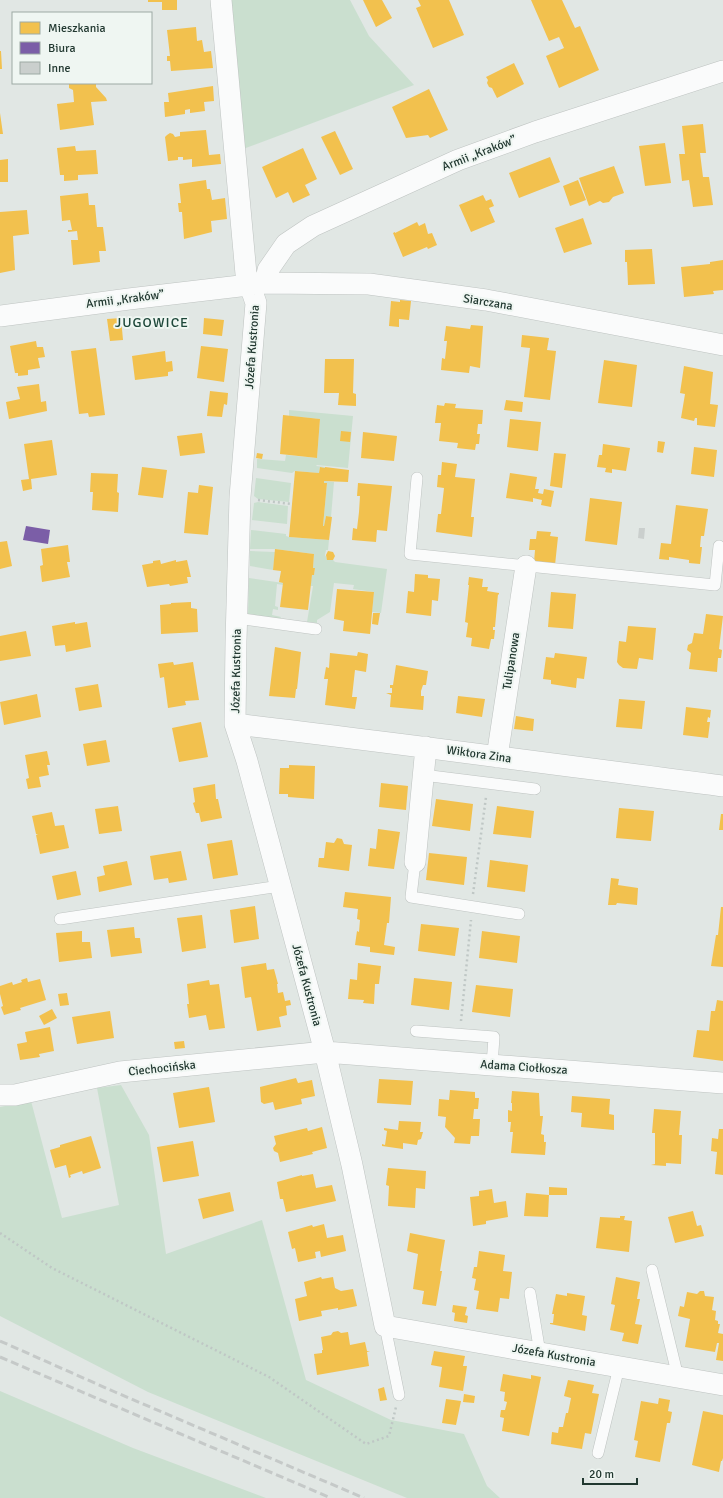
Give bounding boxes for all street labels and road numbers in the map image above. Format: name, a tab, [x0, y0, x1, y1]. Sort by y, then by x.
street label: Armii „Kraków”	[440, 132, 519, 175]
street label: Armii „Kraków”	[85, 287, 165, 312]
street label: Siarczana	[462, 291, 514, 314]
street label: Józefa Kustronia	[242, 304, 263, 390]
street label: Józefa Kustronia	[228, 629, 245, 713]
street label: Tulipanowa	[500, 631, 523, 691]
street label: Wiktora Zina	[445, 743, 512, 766]
street label: Józefa Kustronia	[288, 942, 325, 1028]
street label: Ciechocińska	[128, 1057, 197, 1080]
street label: Adama Ciołkosza	[480, 1057, 568, 1078]
street label: Józefa Kustronia	[511, 1341, 597, 1370]

